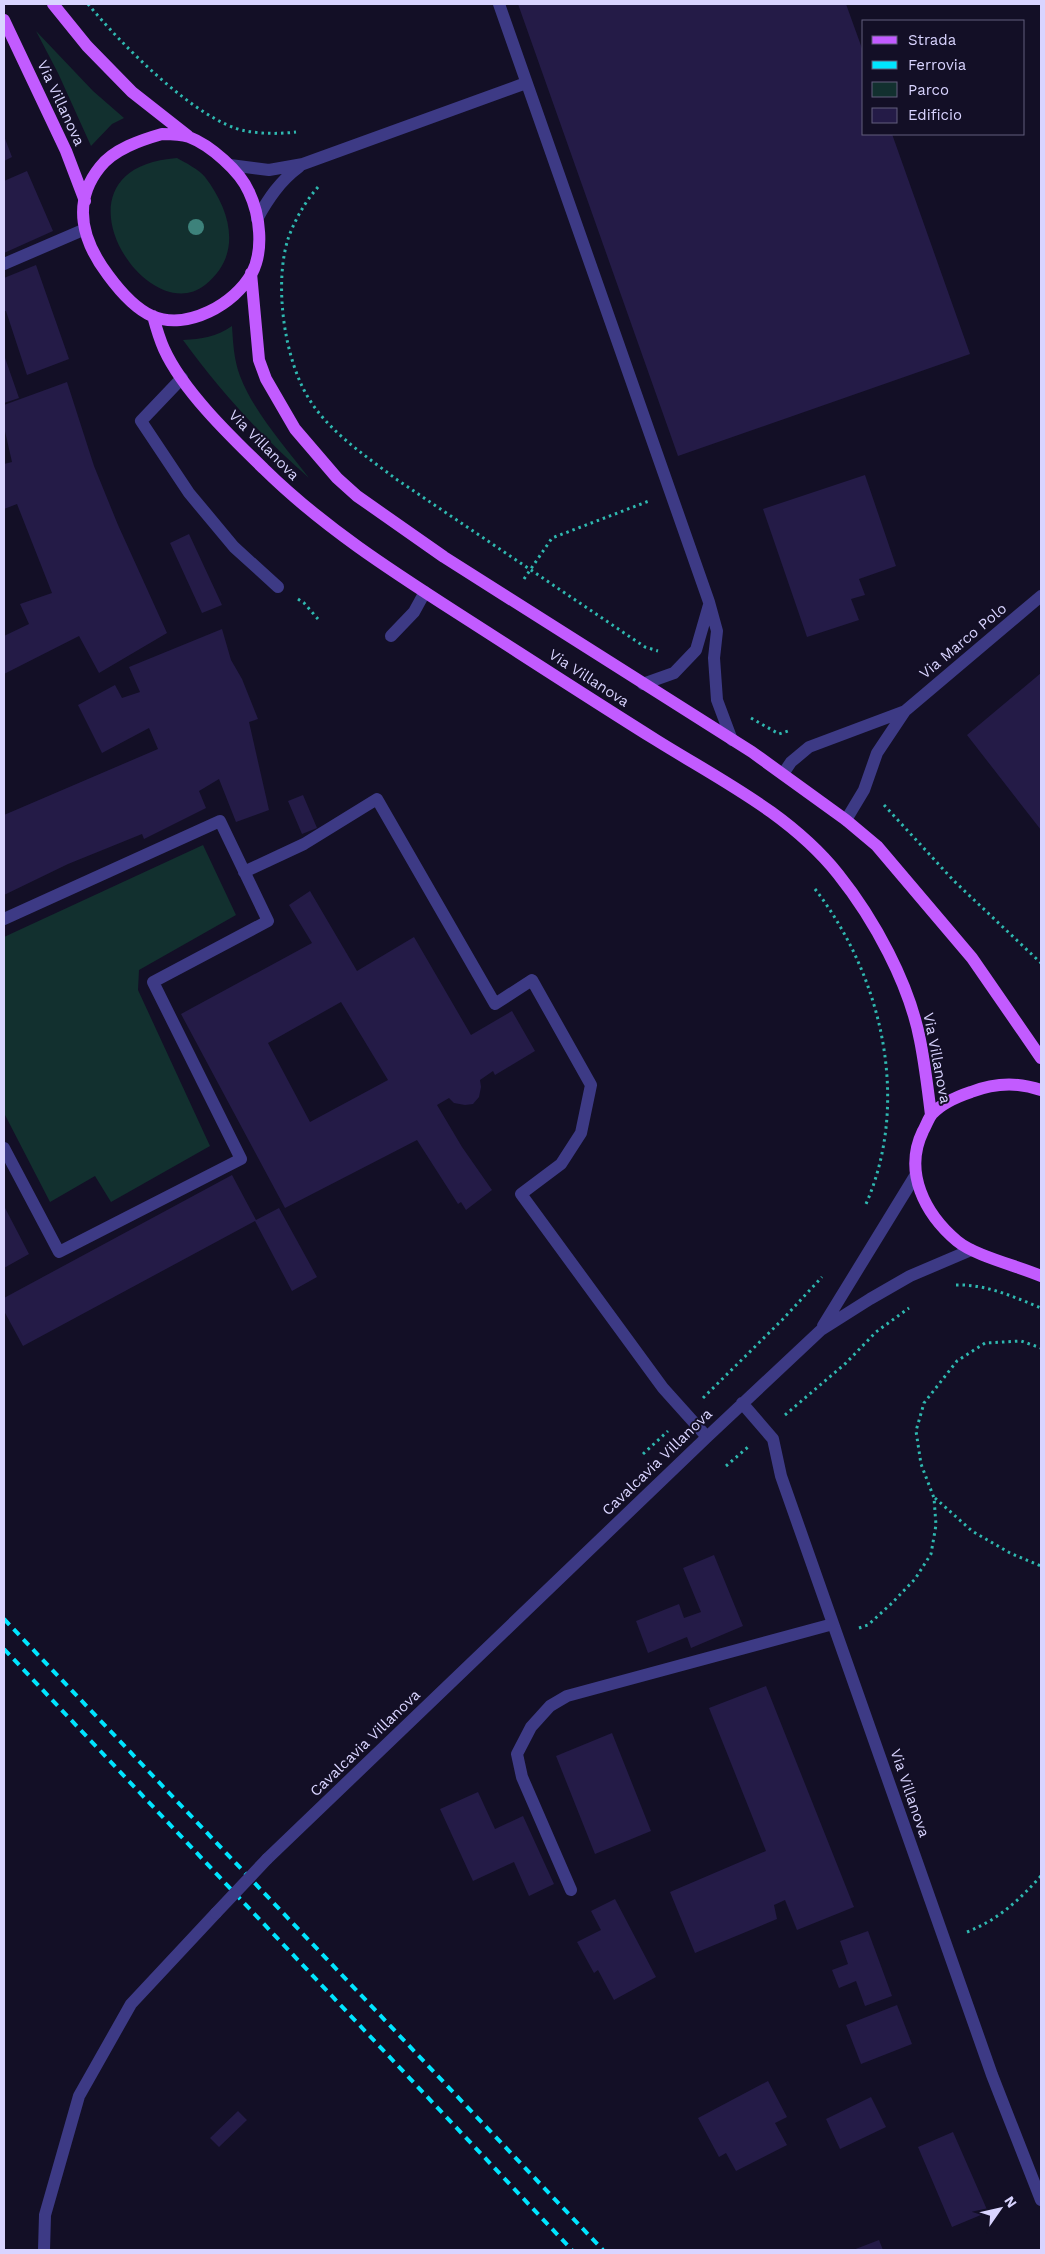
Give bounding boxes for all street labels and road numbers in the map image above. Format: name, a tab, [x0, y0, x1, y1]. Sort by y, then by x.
street label: Via Villanova	[33, 57, 89, 149]
street label: Via Villanova	[225, 406, 303, 484]
street label: Via Marco Polo	[916, 599, 1010, 683]
street label: Via Villanova	[545, 645, 633, 711]
street label: Via Villanova	[919, 1011, 955, 1105]
street label: Cavalcavia Villanova	[598, 1404, 716, 1519]
street label: Cavalcavia Villanova	[306, 1685, 424, 1800]
street label: Via Villanova	[886, 1746, 934, 1840]

